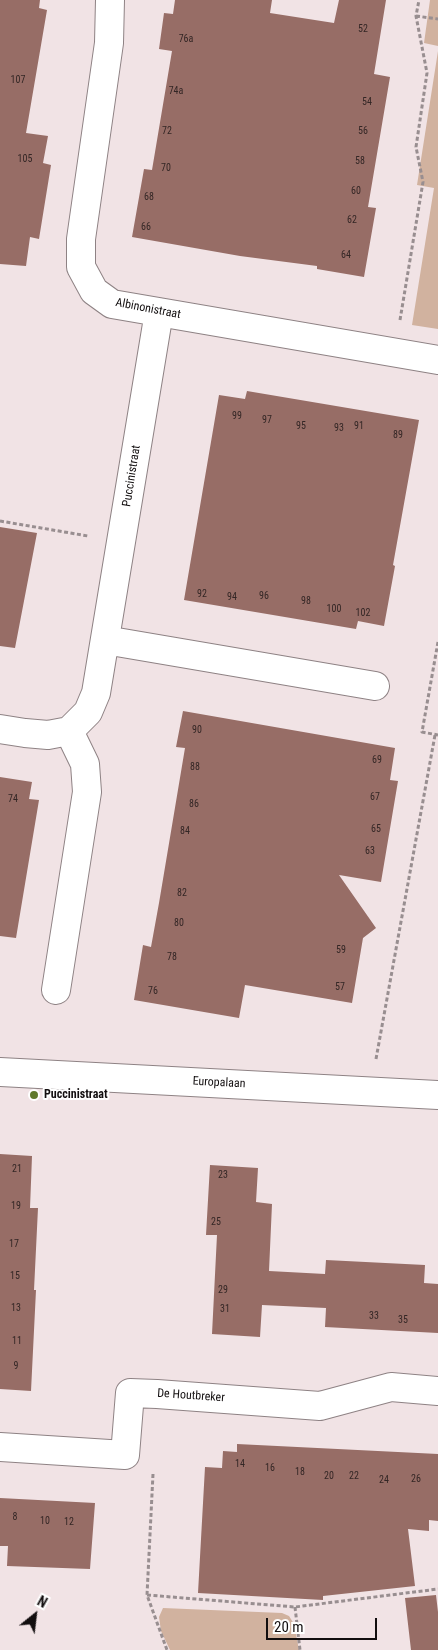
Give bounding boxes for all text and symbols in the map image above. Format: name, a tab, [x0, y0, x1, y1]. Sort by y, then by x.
house number: 52	[358, 23, 368, 35]
house number: 76a	[179, 33, 193, 45]
house number: 107	[11, 74, 25, 86]
house number: 74a	[169, 85, 183, 97]
house number: 54	[362, 96, 372, 108]
house number: 72	[162, 125, 172, 137]
house number: 56	[358, 125, 368, 137]
house number: 105	[18, 153, 32, 165]
house number: 58	[355, 155, 365, 167]
house number: 70	[161, 162, 171, 174]
house number: 60	[351, 185, 361, 197]
house number: 68	[144, 191, 154, 203]
house number: 62	[347, 214, 357, 226]
house number: 66	[141, 221, 151, 233]
house number: 64	[341, 249, 351, 261]
street label: Albinonistraat	[114, 296, 182, 322]
house number: 99	[232, 410, 242, 422]
house number: 97	[262, 414, 272, 426]
house number: 95	[296, 420, 306, 432]
house number: 91	[354, 420, 364, 432]
house number: 93	[334, 422, 344, 434]
house number: 89	[393, 429, 403, 441]
street label: Puccinistraat	[120, 444, 144, 508]
house number: 92	[197, 588, 207, 600]
house number: 96	[259, 590, 269, 602]
house number: 94	[227, 591, 237, 603]
house number: 98	[301, 595, 311, 607]
house number: 100	[327, 603, 341, 615]
house number: 102	[356, 607, 370, 619]
house number: 90	[192, 724, 202, 736]
house number: 69	[372, 754, 382, 766]
house number: 88	[190, 761, 200, 773]
house number: 67	[370, 791, 380, 803]
house number: 74	[8, 793, 18, 805]
house number: 86	[189, 798, 199, 810]
house number: 65	[371, 823, 381, 835]
house number: 84	[180, 825, 190, 837]
house number: 63	[365, 845, 375, 857]
house number: 82	[177, 887, 187, 899]
house number: 80	[174, 917, 184, 929]
house number: 59	[336, 944, 346, 956]
house number: 78	[167, 951, 177, 963]
house number: 57	[335, 981, 345, 993]
house number: 76	[148, 985, 158, 997]
street label: Europalaan	[192, 1074, 246, 1092]
place label: Puccinistraat	[44, 1088, 108, 1102]
marker: Puccinistraat	[28, 1089, 40, 1101]
house number: 21	[12, 1163, 22, 1175]
house number: 23	[218, 1169, 228, 1181]
house number: 19	[11, 1200, 21, 1212]
house number: 25	[211, 1216, 221, 1228]
house number: 17	[9, 1238, 19, 1250]
house number: 15	[10, 1270, 20, 1282]
house number: 29	[218, 1284, 228, 1296]
house number: 13	[11, 1302, 21, 1314]
house number: 31	[220, 1303, 230, 1315]
house number: 33	[369, 1310, 379, 1322]
house number: 35	[398, 1314, 408, 1326]
house number: 11	[12, 1335, 22, 1347]
house number: 9	[14, 1360, 18, 1372]
street label: De Houtbreker	[157, 1386, 225, 1406]
house number: 14	[235, 1458, 245, 1470]
house number: 16	[265, 1462, 275, 1474]
house number: 18	[295, 1466, 305, 1478]
house number: 20	[324, 1470, 334, 1482]
house number: 22	[349, 1470, 359, 1482]
house number: 26	[411, 1473, 421, 1485]
house number: 24	[379, 1474, 389, 1486]
house number: 8	[13, 1511, 17, 1523]
house number: 10	[40, 1515, 50, 1527]
house number: 12	[64, 1516, 74, 1528]
north arrow	[10, 1590, 60, 1640]
text: N	[35, 1593, 50, 1611]
scale bar	[268, 1608, 379, 1640]
text: 20 m	[274, 1618, 304, 1636]

